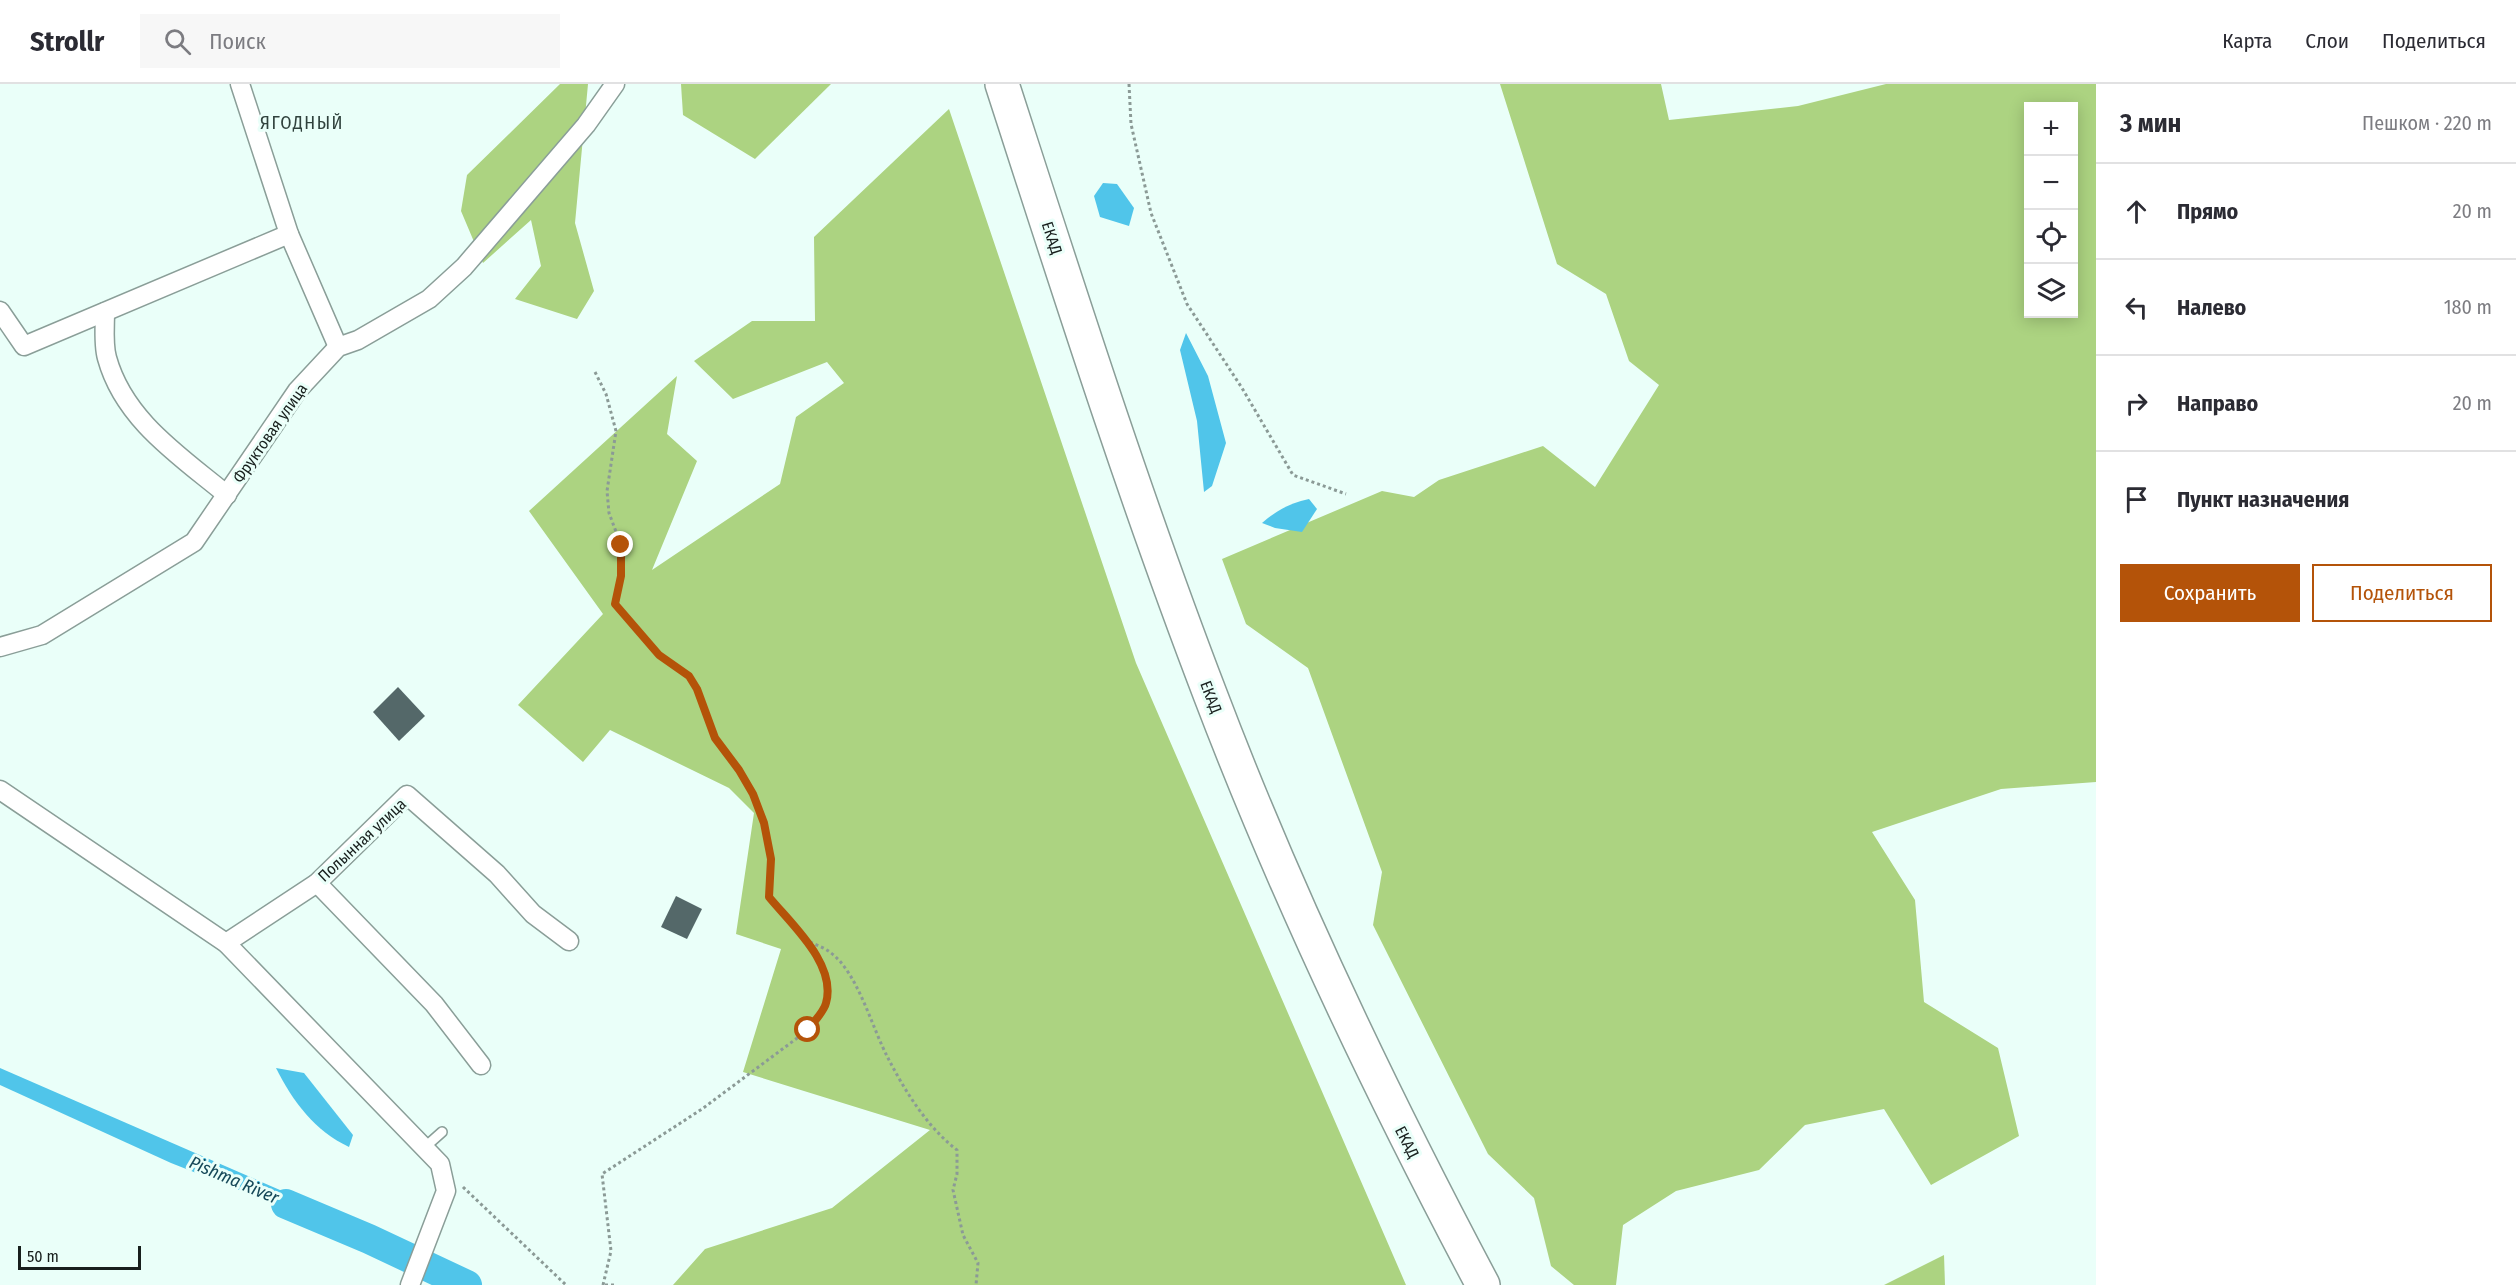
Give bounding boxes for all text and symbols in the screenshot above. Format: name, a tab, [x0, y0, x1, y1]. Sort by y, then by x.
search box	[140, 14, 560, 68]
text: Strollr	[30, 25, 104, 58]
icon: search	[161, 25, 194, 58]
text: Поиск	[209, 28, 266, 55]
text: Карта	[2222, 28, 2272, 54]
text: Слои	[2305, 28, 2349, 54]
text: Поделиться	[2382, 28, 2486, 54]
map controls	[2024, 102, 2078, 318]
button: +	[2024, 102, 2078, 156]
text: 3 мин	[2120, 108, 2181, 139]
text: Пешком · 220 m	[2362, 111, 2492, 135]
district label: ЯГОДНЫЙ	[260, 112, 344, 134]
button: −	[2024, 156, 2078, 210]
icon: ahead	[2120, 195, 2153, 228]
text: Прямо	[2177, 198, 2238, 225]
text: 20 m	[2453, 199, 2492, 223]
button: locate	[2024, 210, 2078, 264]
street label: ЕКАД	[1038, 219, 1066, 257]
button: layers	[2024, 264, 2078, 318]
icon: left	[2120, 291, 2153, 324]
text: Налево	[2177, 294, 2246, 321]
text: 180 m	[2444, 295, 2492, 319]
street label: Фруктовая улица	[229, 380, 311, 486]
icon: right	[2120, 387, 2153, 420]
text: Направо	[2177, 390, 2258, 417]
text: 20 m	[2453, 391, 2492, 415]
icon: arrive	[2120, 483, 2153, 516]
text: Пункт назначения	[2177, 486, 2349, 513]
route end	[607, 531, 633, 557]
button: Сохранить	[2120, 564, 2300, 622]
button: Поделиться	[2312, 564, 2492, 622]
street label: ЕКАД	[1196, 678, 1226, 716]
street label: Полынная улица	[314, 794, 410, 886]
route start	[794, 1016, 820, 1042]
street label: ЕКАД	[1391, 1123, 1423, 1161]
water label: Pishma River	[186, 1151, 283, 1209]
scale bar	[18, 1243, 141, 1270]
text: 50 m	[27, 1247, 59, 1266]

